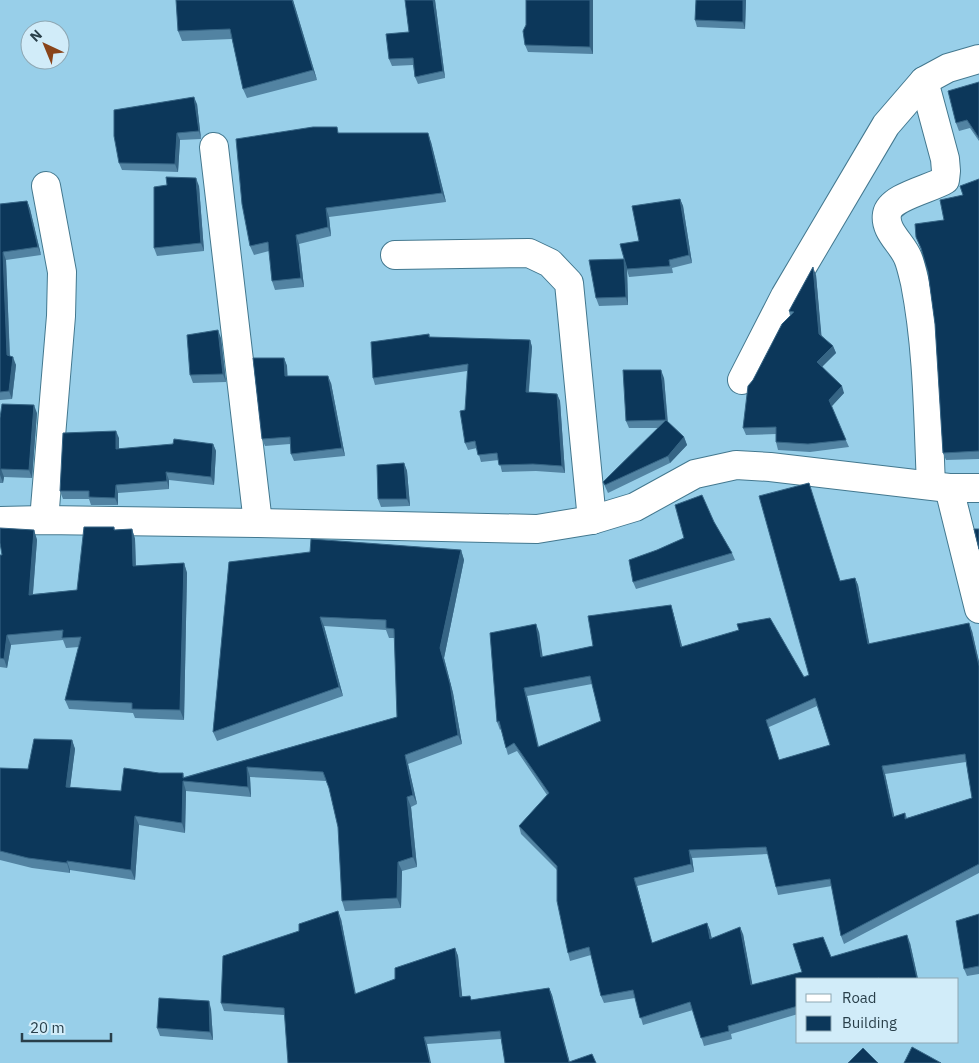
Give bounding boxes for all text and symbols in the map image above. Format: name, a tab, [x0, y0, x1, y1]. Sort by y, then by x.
north arrow	[20, 20, 70, 70]
text: N	[26, 26, 46, 46]
legend	[796, 978, 959, 1043]
text: Road	[842, 988, 877, 1007]
scale bar	[22, 1010, 111, 1042]
text: Building	[842, 1013, 897, 1032]
text: 20 m	[30, 1018, 65, 1037]

